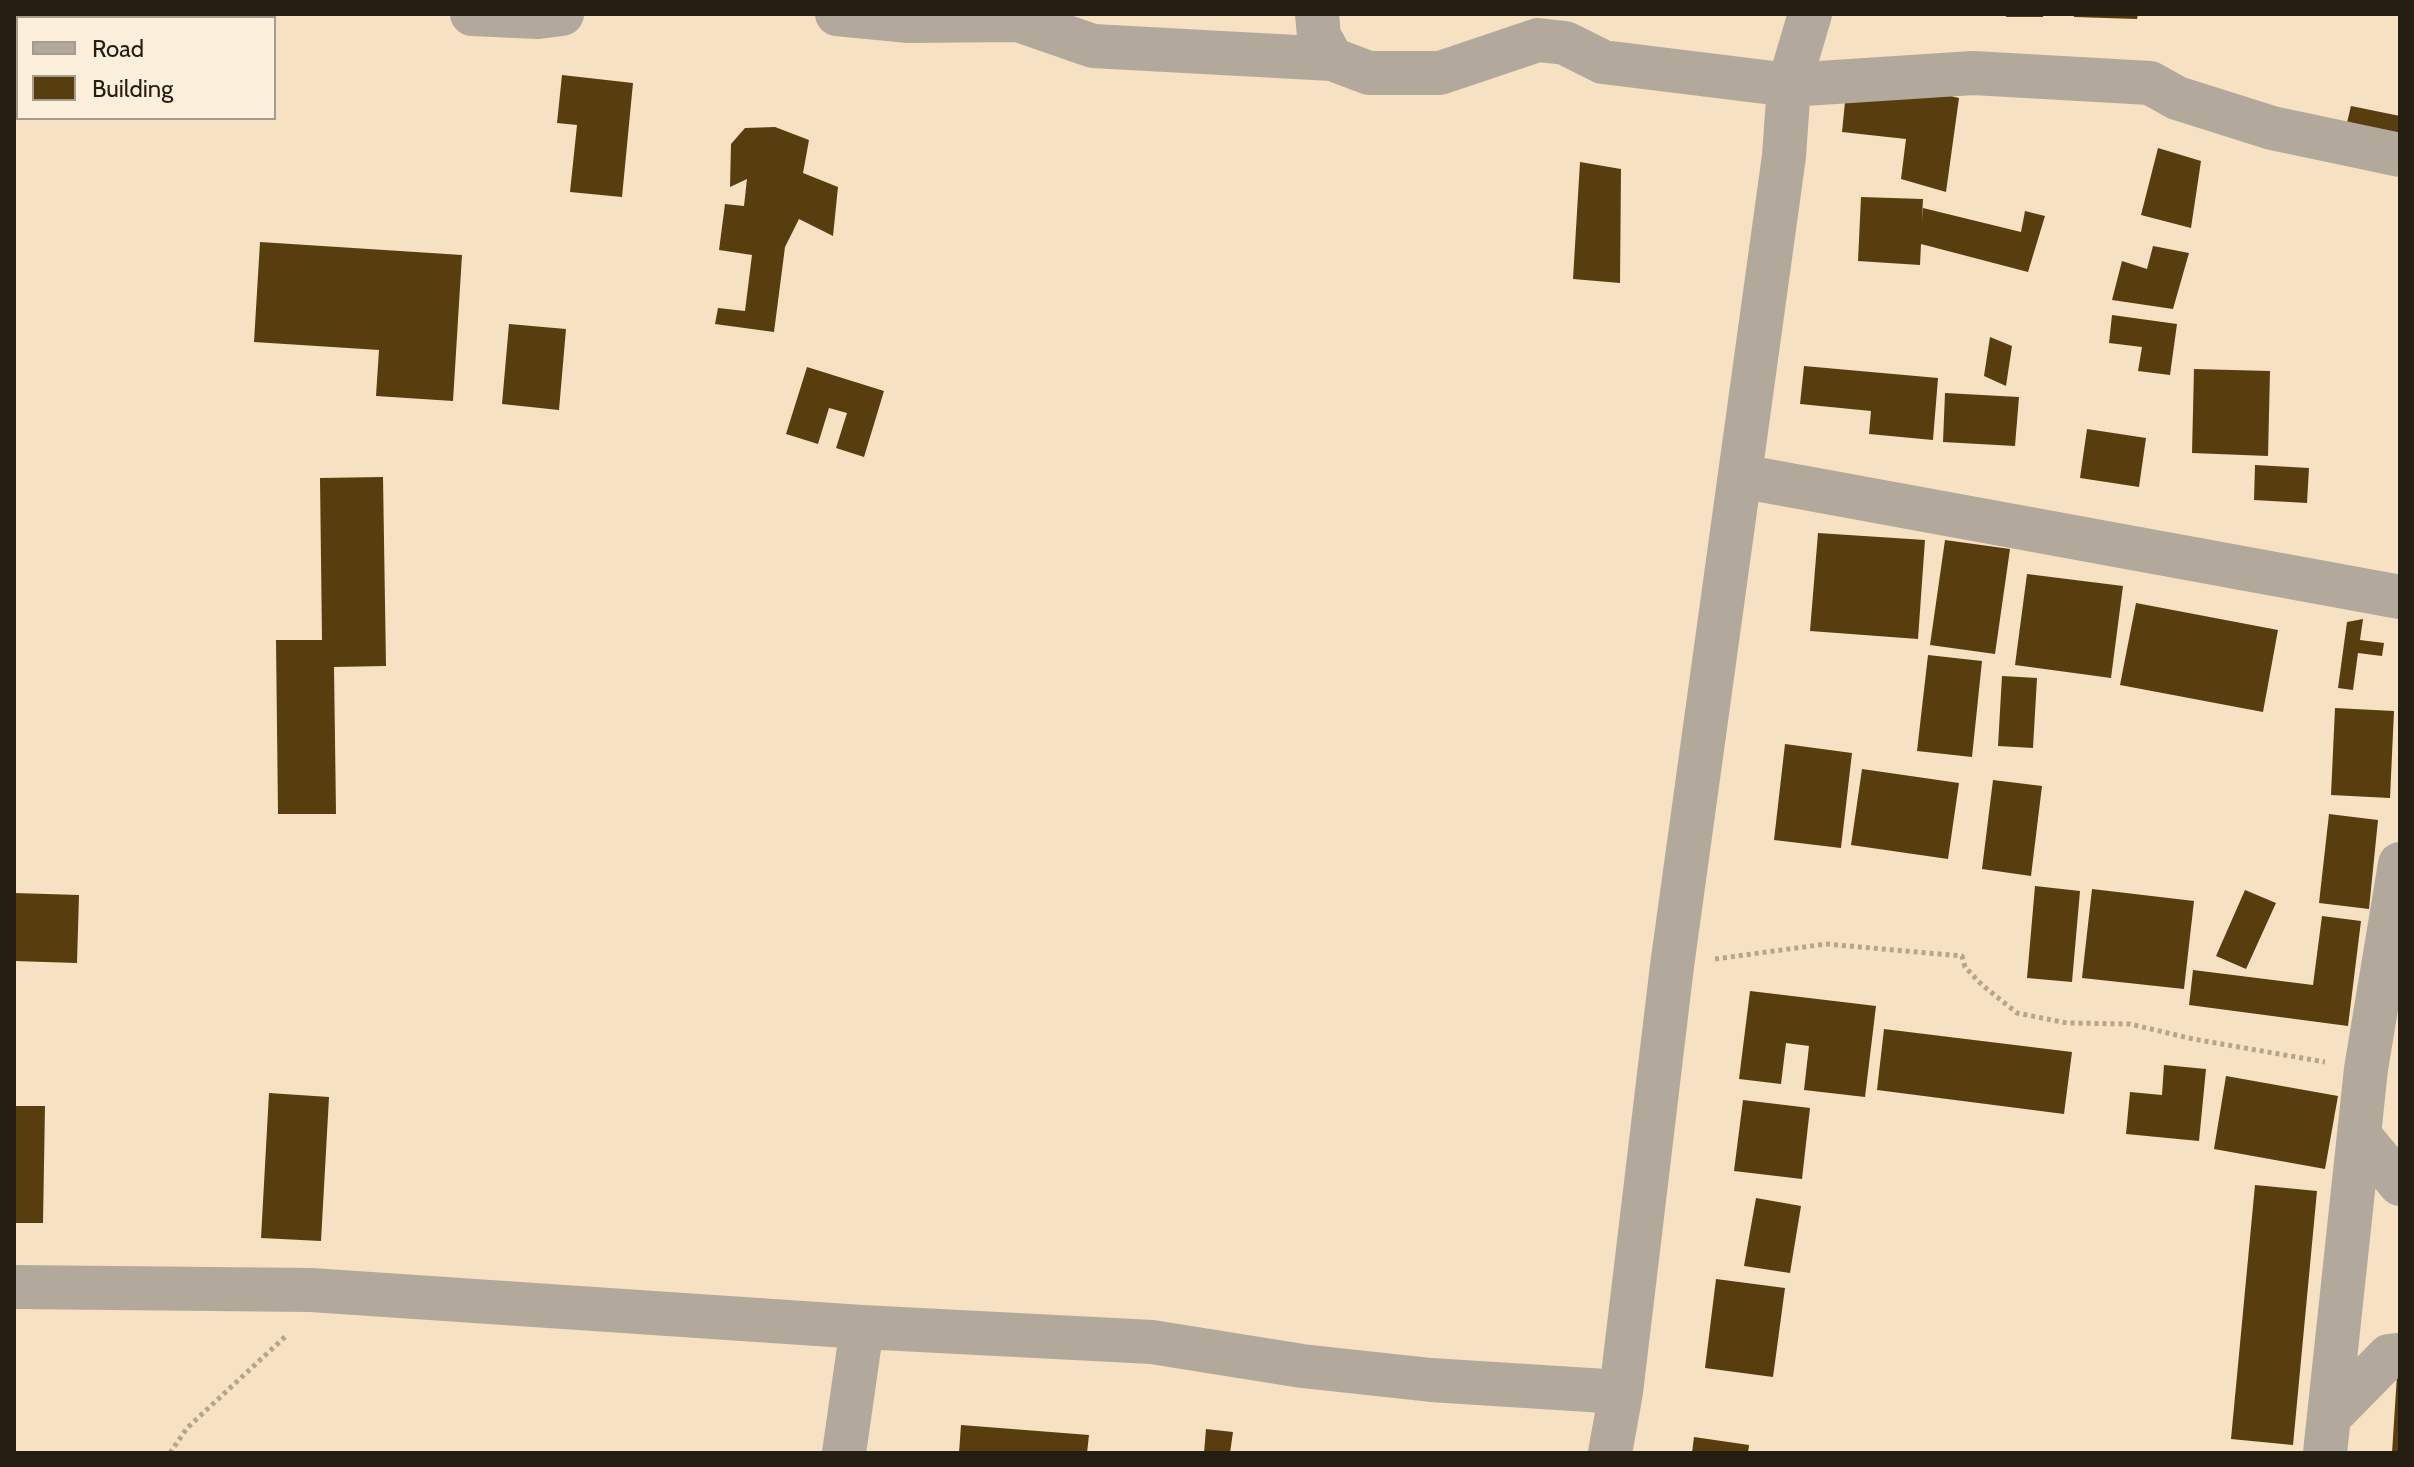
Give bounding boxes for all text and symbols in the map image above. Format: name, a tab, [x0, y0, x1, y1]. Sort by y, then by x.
legend	[16, 16, 276, 120]
text: Road	[92, 34, 144, 63]
text: Building	[92, 74, 173, 103]

